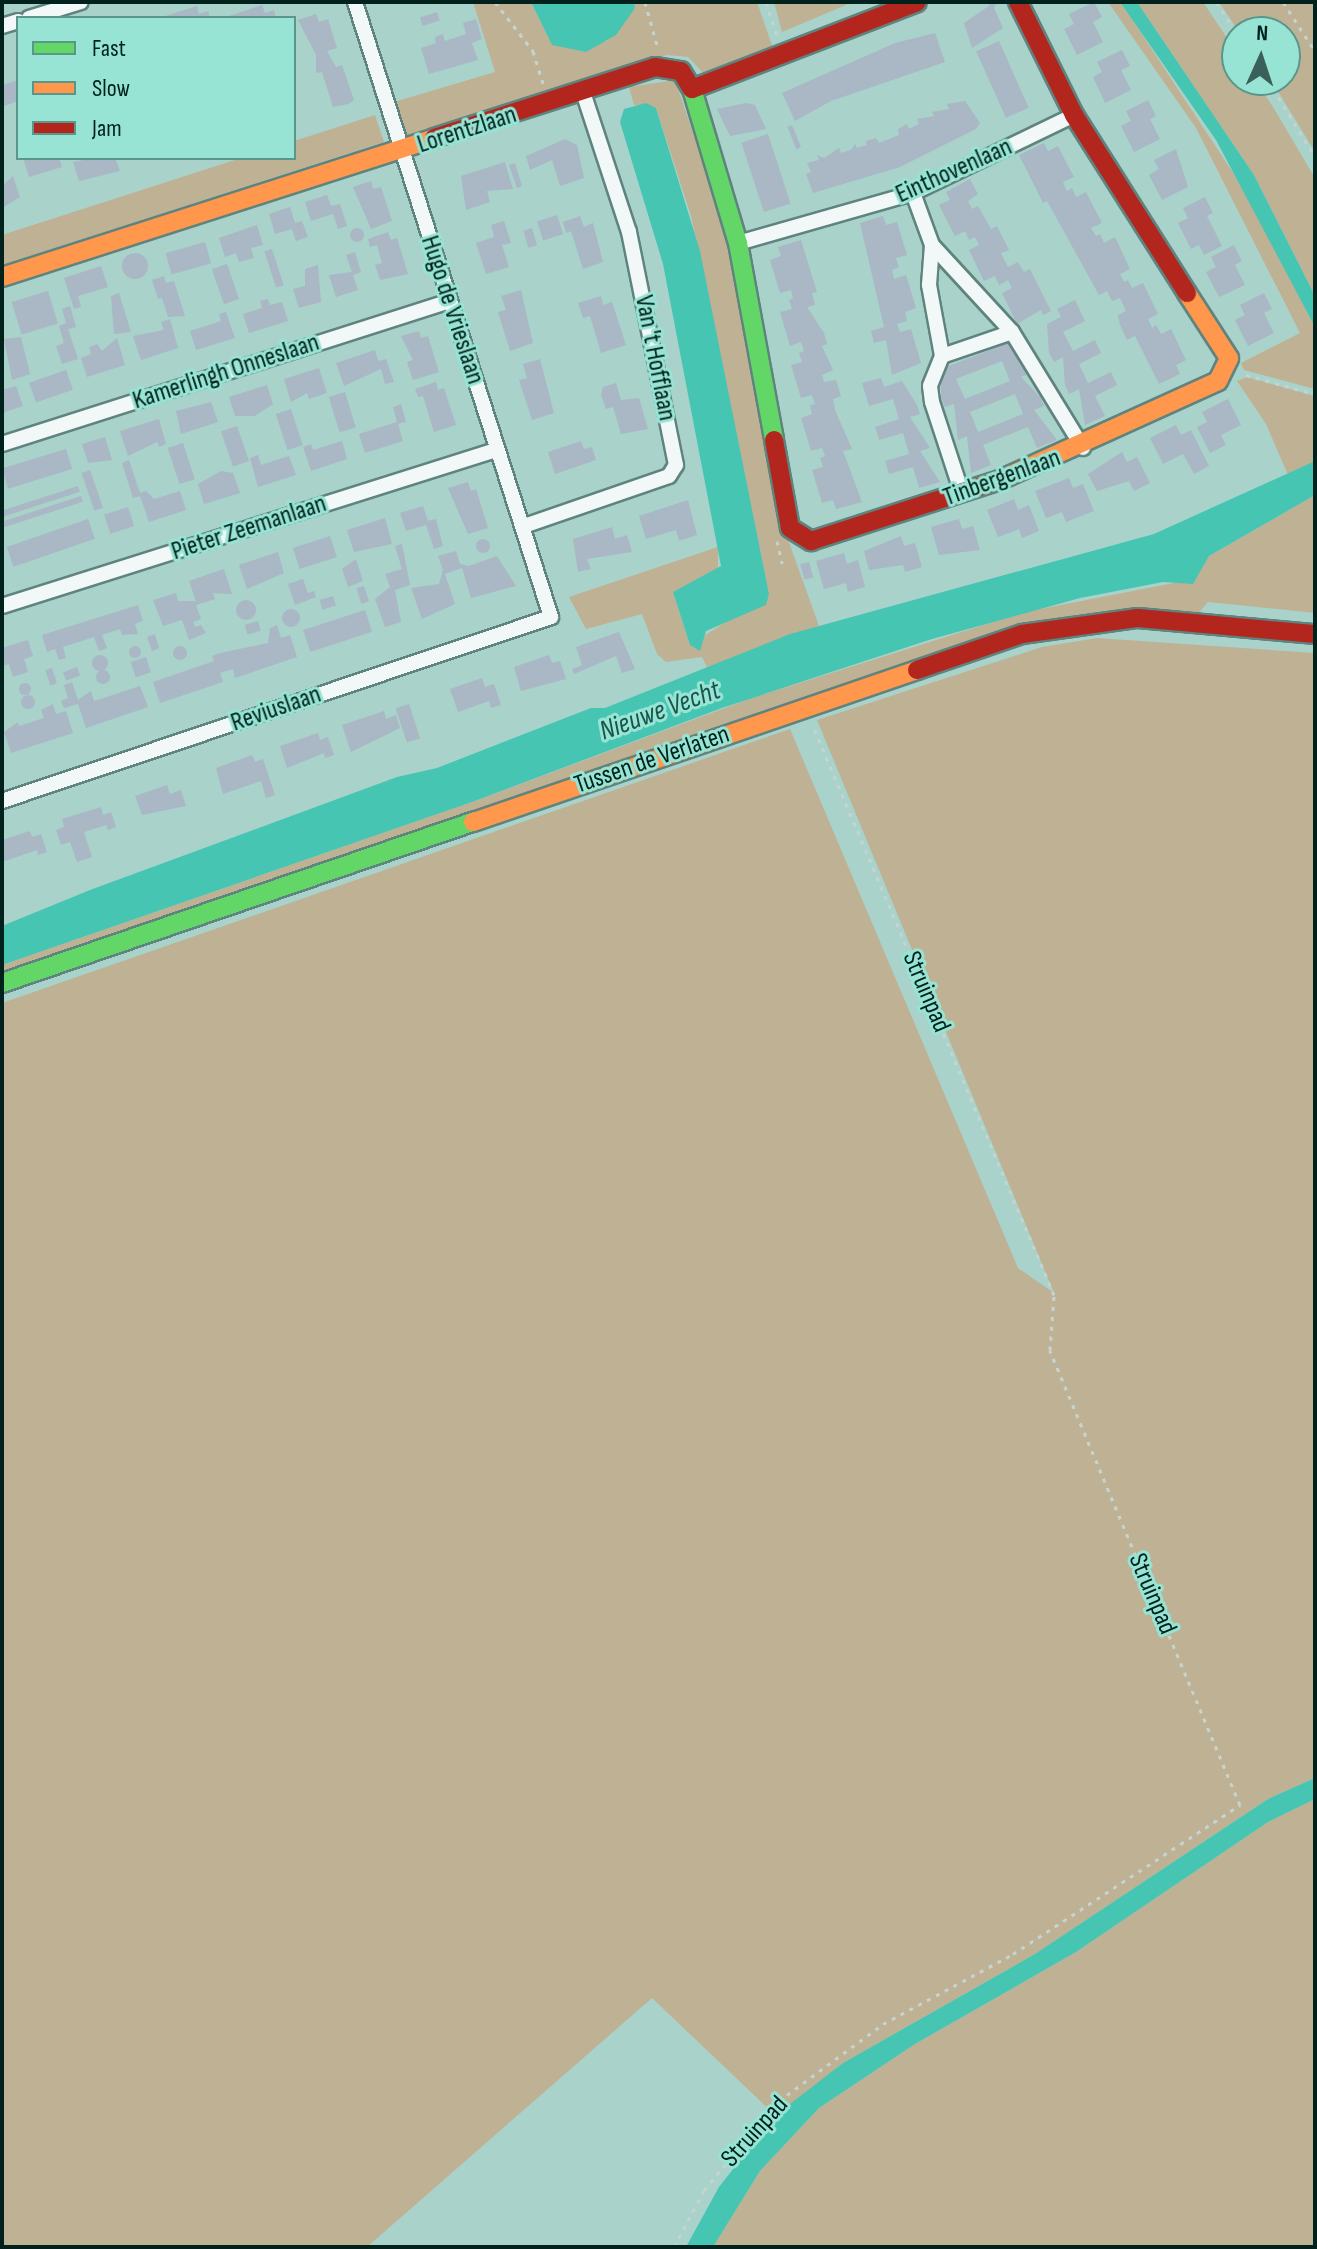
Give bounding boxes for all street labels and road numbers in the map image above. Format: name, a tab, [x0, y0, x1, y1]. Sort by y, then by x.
street label: Lorentzlaan	[414, 99, 520, 161]
street label: Einthovenlaan	[891, 132, 1017, 210]
street label: Hugo de Vrieslaan	[413, 232, 491, 388]
street label: Van 't Hofflaan	[628, 293, 682, 423]
street label: Kamerlingh Onneslaan	[129, 327, 323, 417]
street label: Tinbergenlaan	[939, 442, 1065, 514]
street label: Pieter Zeemanlaan	[168, 488, 330, 568]
street label: Reviuslaan	[227, 679, 325, 739]
street label: Tussen de Verlaten	[570, 719, 734, 801]
street label: Struinpad	[895, 947, 957, 1037]
street label: Struinpad	[1121, 1549, 1183, 1639]
street label: Struinpad	[715, 2090, 795, 2174]

